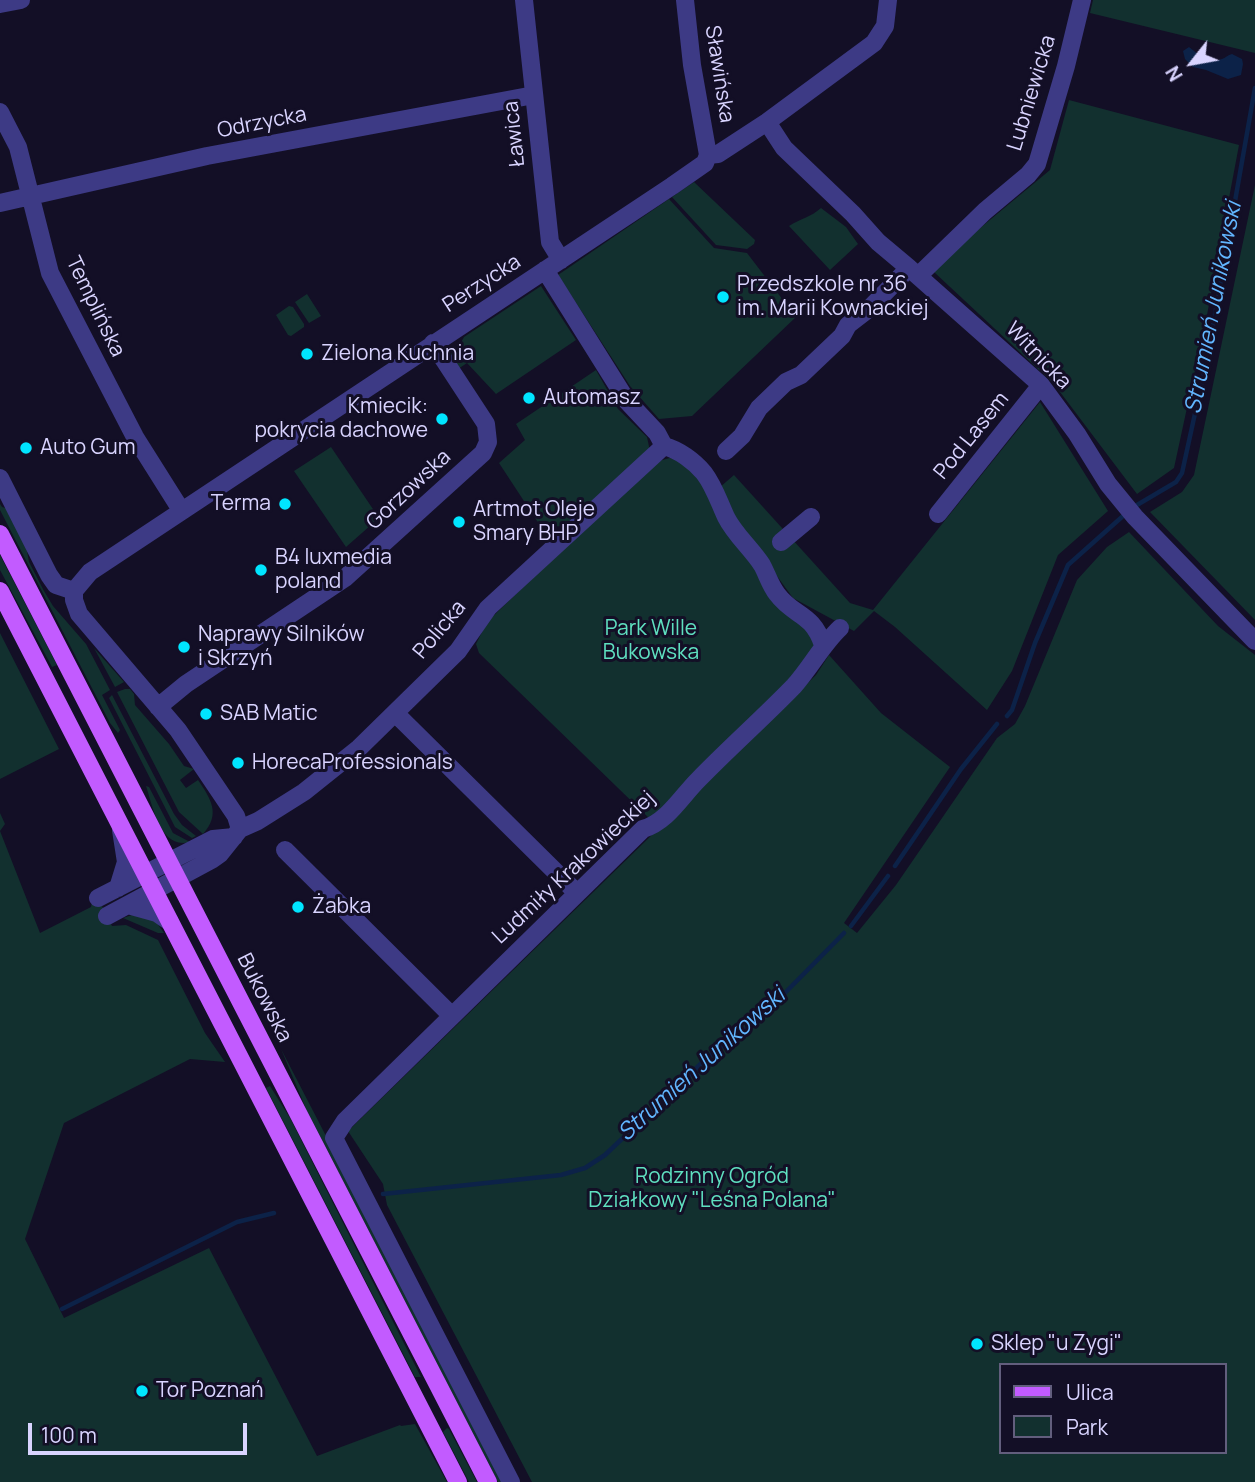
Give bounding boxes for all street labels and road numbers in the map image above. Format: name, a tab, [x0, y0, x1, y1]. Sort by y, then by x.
street label: Sławińska	[699, 23, 739, 125]
street label: Lubniewicka	[1002, 32, 1062, 154]
street label: Ławica	[499, 100, 531, 168]
street label: Odrzycka	[215, 102, 309, 144]
street label: Perzycka	[438, 250, 526, 318]
street label: Templińska	[60, 253, 130, 361]
street label: Witnicka	[1000, 317, 1076, 395]
street label: Pod Lasem	[929, 387, 1015, 485]
street label: Gorzowska	[362, 445, 456, 535]
street label: Policka	[408, 596, 472, 664]
street label: Ludmiły Krakowieckiej	[488, 786, 660, 950]
street label: Bukowska	[231, 949, 297, 1047]

